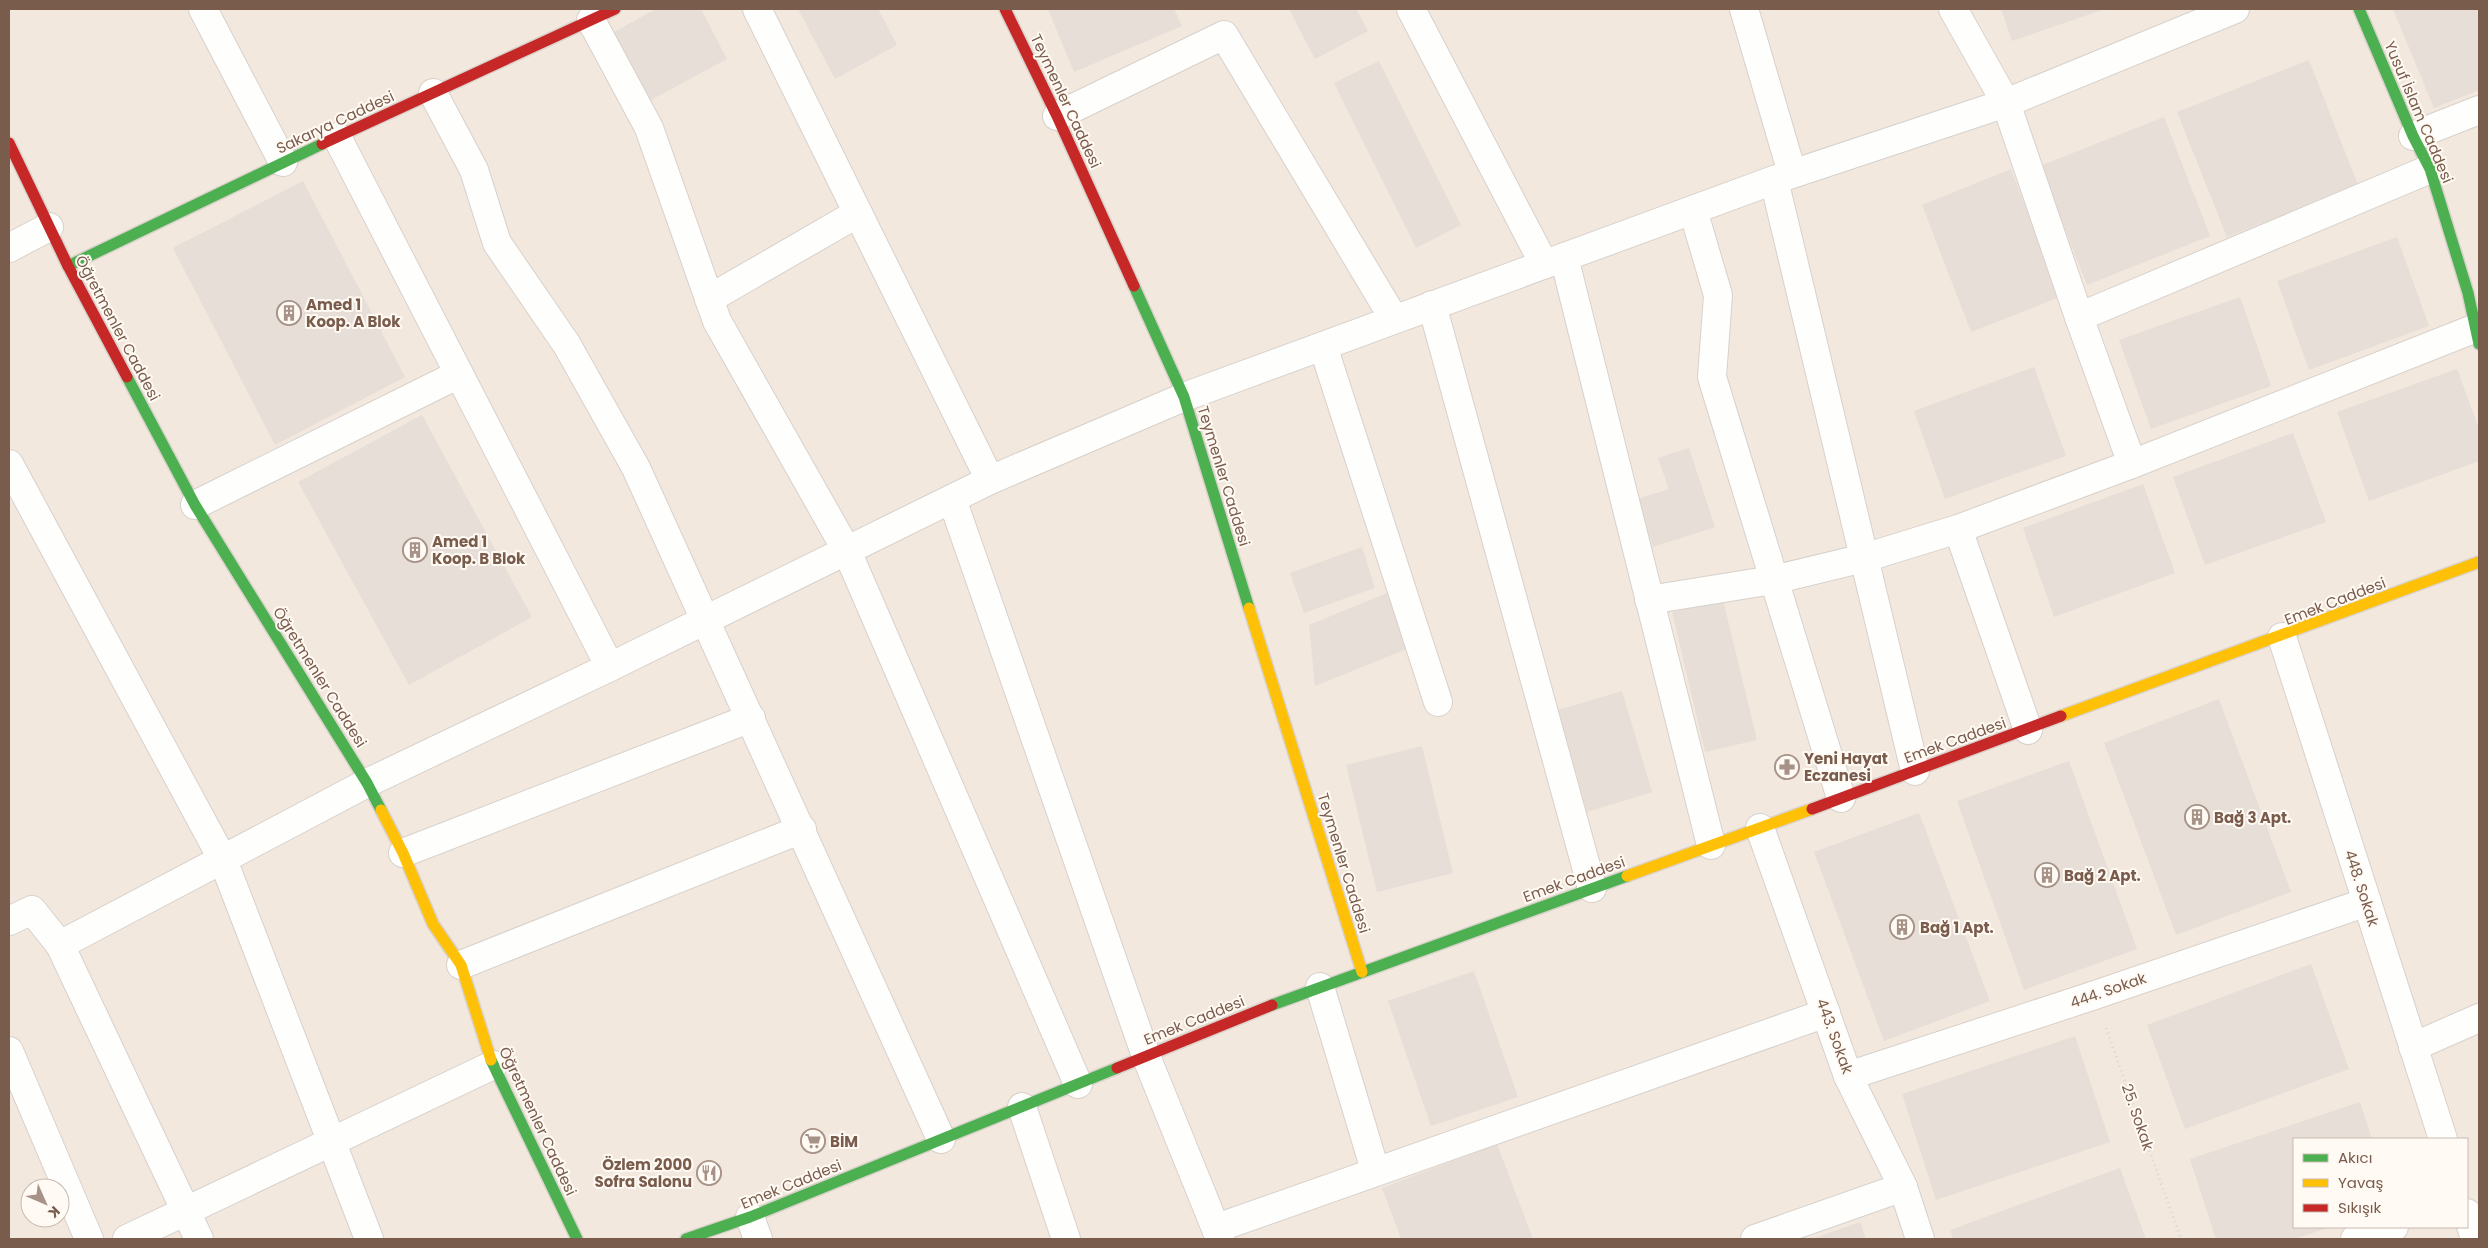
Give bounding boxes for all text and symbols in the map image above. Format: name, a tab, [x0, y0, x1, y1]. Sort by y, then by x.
street label: Teymenler Caddesi	[1026, 31, 1106, 171]
street label: Yusuf İslam Caddesi	[2380, 38, 2458, 186]
street label: Sakarya Caddesi	[273, 85, 397, 159]
street label: Öğretmenler Caddesi	[71, 252, 165, 404]
place label: Amed 1 Koop. A Blok	[306, 294, 401, 332]
building icon: Amed 1 Koop. A Blok	[276, 300, 302, 326]
street label: Teymenler Caddesi	[1193, 403, 1255, 549]
place label: Amed 1 Koop. B Blok	[432, 531, 526, 569]
building icon: Amed 1 Koop. B Blok	[402, 537, 428, 563]
street label: Emek Caddesi	[2281, 572, 2389, 630]
street label: Öğretmenler Caddesi	[268, 603, 372, 751]
street label: Emek Caddesi	[1901, 712, 2009, 768]
place label: Yeni Hayat Eczanesi	[1804, 748, 1888, 786]
pharmacy icon: Yeni Hayat Eczanesi	[1774, 754, 1800, 780]
street label: Teymenler Caddesi	[1313, 790, 1375, 936]
building icon: Bağ 3 Apt.	[2184, 804, 2210, 830]
place label: Bağ 3 Apt.	[2214, 807, 2291, 828]
street label: 448. Sokak	[2340, 847, 2384, 929]
street label: Emek Caddesi	[1520, 851, 1628, 907]
building icon: Bağ 2 Apt.	[2034, 862, 2060, 888]
place label: Bağ 2 Apt.	[2064, 865, 2141, 886]
building icon: Bağ 1 Apt.	[1889, 914, 1915, 940]
place label: Bağ 1 Apt.	[1920, 917, 1994, 938]
street label: 444. Sokak	[2067, 967, 2149, 1013]
street label: Emek Caddesi	[1140, 990, 1248, 1050]
street label: 443. Sokak	[1812, 995, 1858, 1077]
street label: Öğretmenler Caddesi	[494, 1043, 582, 1199]
street label: 25. Sokak	[2117, 1081, 2159, 1153]
supermarket icon: BİM	[800, 1128, 826, 1154]
place label: BİM	[830, 1131, 858, 1152]
legend	[2293, 1138, 2468, 1228]
text: Akıcı	[2338, 1147, 2372, 1168]
place label: Özlem 2000 Sofra Salonu	[594, 1154, 692, 1192]
street label: Emek Caddesi	[737, 1154, 845, 1214]
restaurant icon: Özlem 2000 Sofra Salonu	[696, 1160, 722, 1186]
text: Yavaş	[2338, 1172, 2383, 1193]
north arrow	[20, 1178, 70, 1228]
text: Sıkışık	[2338, 1197, 2381, 1218]
text: K	[44, 1202, 65, 1223]

